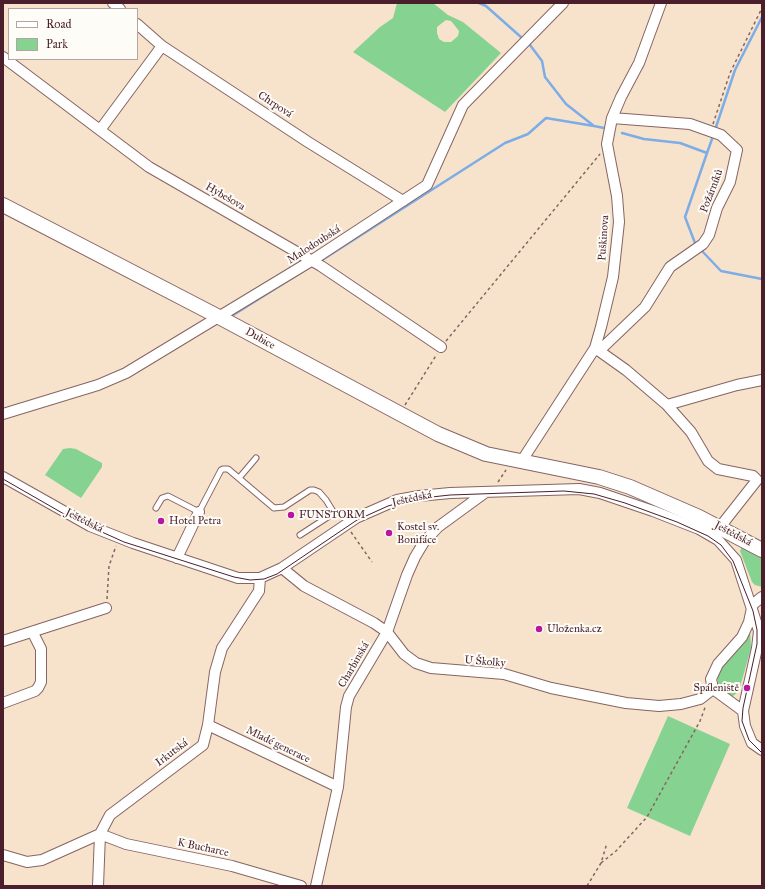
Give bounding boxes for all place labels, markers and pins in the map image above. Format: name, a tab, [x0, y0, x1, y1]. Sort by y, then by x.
place label: FUNSTORM	[299, 508, 365, 522]
marker: FUNSTORM	[286, 510, 296, 520]
place label: Hotel Petra	[169, 514, 221, 528]
marker: Hotel Petra	[156, 516, 166, 526]
place label: Kostel sv. Bonifáce	[397, 520, 439, 546]
marker: Kostel sv. Bonifáce	[384, 528, 394, 538]
place label: Uloženka.cz	[547, 622, 602, 636]
marker: Uloženka.cz	[534, 624, 544, 634]
place label: Spáleniště	[694, 681, 739, 695]
marker: Spáleniště	[742, 683, 752, 693]

